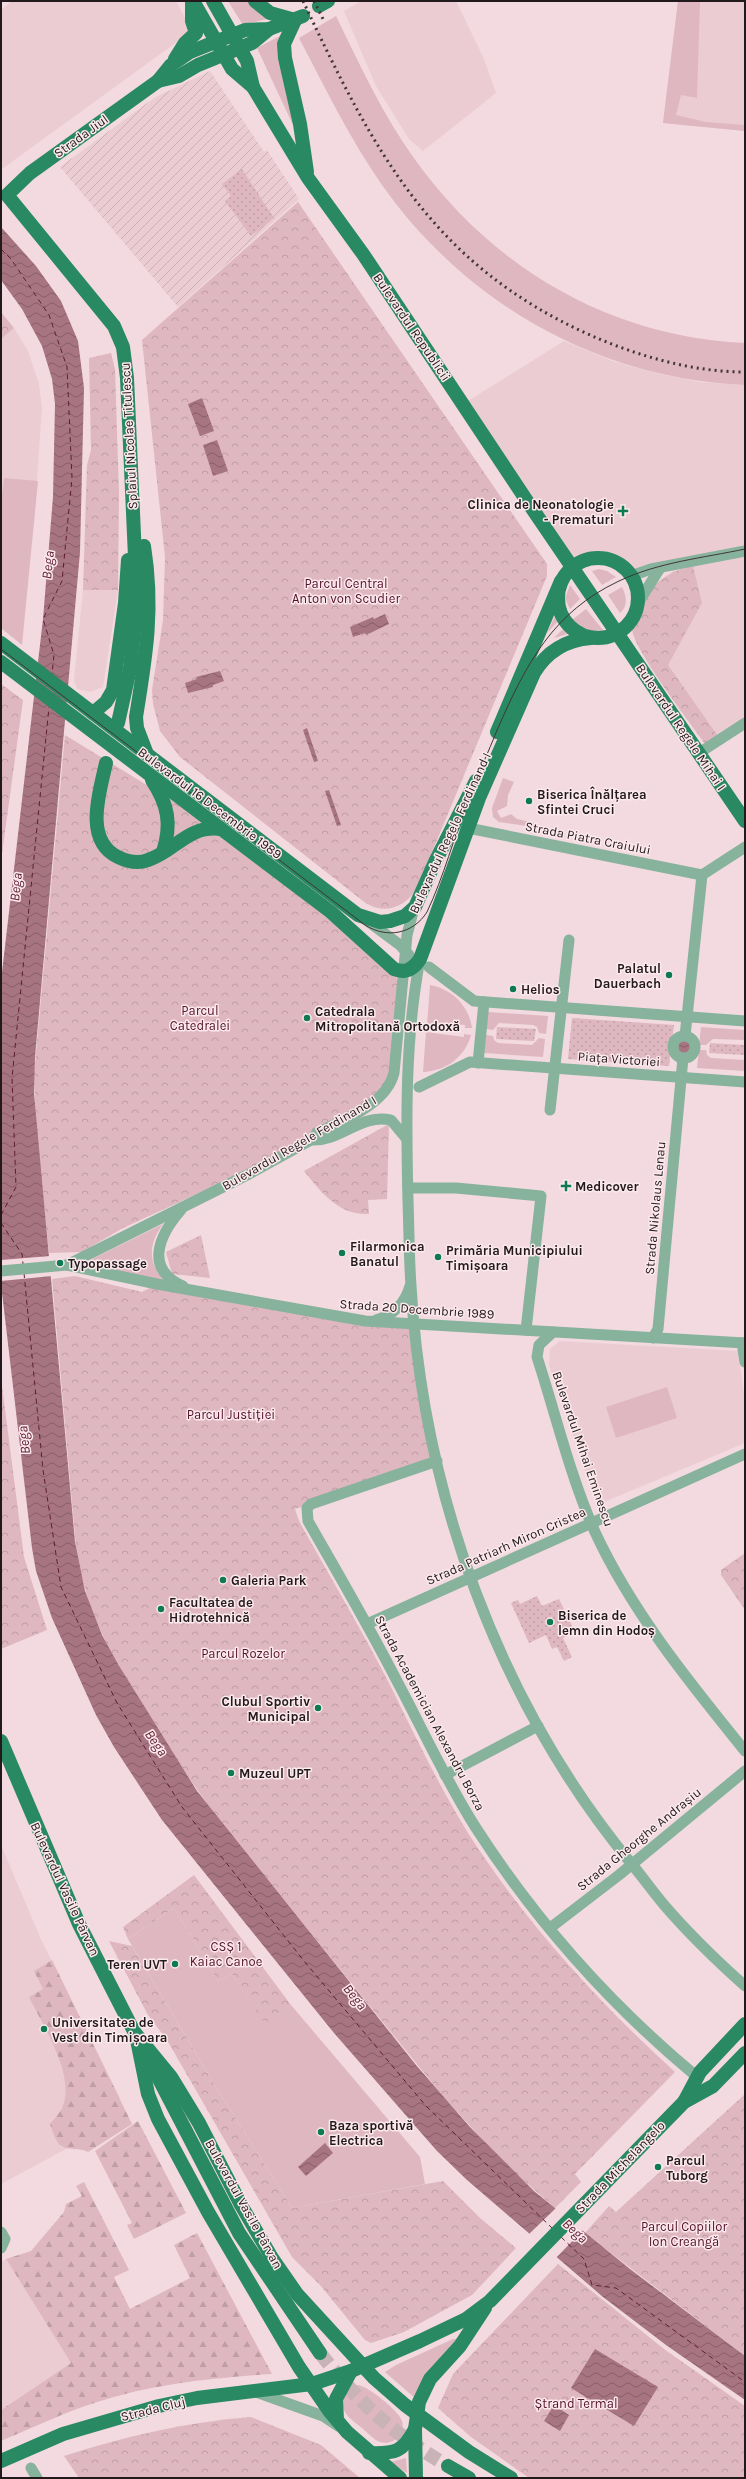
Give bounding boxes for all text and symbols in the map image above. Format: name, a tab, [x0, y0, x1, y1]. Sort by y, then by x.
street label: Strada Jiul	[51, 111, 111, 161]
street label: Bulevardul Republicii	[370, 270, 454, 384]
street label: Splaiul Nicolae Titulescu	[118, 362, 140, 510]
place label: Clinica de Neonatologie - Prematuri	[467, 497, 614, 527]
marker: Clinica de Neonatologie - Prematuri	[617, 505, 629, 517]
water label: Bega	[38, 550, 58, 580]
park label: Parcul Central Anton von Scudier	[292, 576, 400, 606]
street label: Bulevardul Regele Mihai I	[633, 661, 729, 793]
street label: Bulevardul 16 Decembrie 1989	[135, 744, 285, 862]
street label: Bulevardul Regele Ferdinand I	[406, 750, 494, 916]
place label: Biserica Înălțarea Sfintei Cruci	[537, 786, 647, 817]
marker: Biserica Înălțarea Sfintei Cruci	[524, 796, 534, 806]
street label: Strada Piatra Craiului	[524, 818, 652, 858]
water label: Bega	[6, 872, 26, 902]
place label: Palatul Dauerbach	[594, 961, 661, 991]
marker: Palatul Dauerbach	[664, 970, 674, 980]
place label: Helios	[521, 982, 560, 997]
marker: Helios	[508, 984, 518, 994]
park label: Parcul Catedralei	[170, 1003, 230, 1033]
place label: Catedrala Mitropolitană Ortodoxă	[315, 1004, 460, 1034]
marker: Catedrala Mitropolitană Ortodoxă	[302, 1013, 312, 1023]
street label: Piața Victoriei	[577, 1049, 661, 1069]
street label: Bulevardul Regele Ferdinand I	[219, 1093, 379, 1193]
street label: Strada Nikolaus Lenau	[642, 1141, 668, 1275]
place label: Medicover	[575, 1179, 639, 1194]
marker: Medicover	[560, 1180, 572, 1192]
place label: Filarmonica Banatul	[350, 1239, 425, 1269]
place label: Primăria Municipiului Timișoara	[446, 1243, 583, 1274]
marker: Filarmonica Banatul	[337, 1248, 347, 1258]
marker: Primăria Municipiului Timișoara	[433, 1252, 443, 1262]
place label: Typopassage	[68, 1256, 147, 1271]
marker: Typopassage	[55, 1258, 65, 1268]
street label: Strada 20 Decembrie 1989	[339, 1296, 495, 1322]
street label: Bulevardul Mihai Eminescu	[549, 1369, 617, 1529]
park label: Parcul Justiției	[187, 1407, 275, 1422]
water label: Bega	[14, 1425, 34, 1455]
street label: Strada Patriarh Miron Cristea	[424, 1504, 588, 1588]
place label: Galeria Park	[231, 1573, 307, 1588]
marker: Galeria Park	[218, 1575, 228, 1585]
place label: Facultatea de Hidrotehnică	[169, 1595, 253, 1625]
marker: Facultatea de Hidrotehnică	[156, 1604, 166, 1614]
place label: Biserica de lemn din Hodoș	[558, 1608, 655, 1639]
street label: Strada Academician Alexandru Borza	[372, 1613, 488, 1813]
marker: Biserica de lemn din Hodoș	[545, 1617, 555, 1627]
park label: Parcul Rozelor	[201, 1646, 285, 1661]
place label: Clubul Sportiv Municipal	[221, 1694, 310, 1724]
marker: Clubul Sportiv Municipal	[313, 1703, 323, 1713]
water label: Bega	[141, 1726, 171, 1760]
place label: Muzeul UPT	[239, 1766, 311, 1781]
marker: Muzeul UPT	[226, 1768, 236, 1778]
street label: Strada Gheorghe Andrașiu	[574, 1784, 704, 1894]
street label: Bulevardul Vasile Pârvan	[27, 1820, 103, 1958]
park label: CSȘ 1 Kaiac Canoe	[190, 1939, 263, 1969]
place label: Teren UVT	[107, 1957, 167, 1972]
marker: Teren UVT	[170, 1959, 180, 1969]
water label: Bega	[339, 1981, 371, 2013]
place label: Universitatea de Vest din Timișoara	[52, 2015, 167, 2046]
marker: Universitatea de Vest din Timișoara	[39, 2024, 49, 2034]
place label: Baza sportivă Electrica	[329, 2118, 413, 2148]
street label: Strada Michelangelo	[572, 2118, 668, 2216]
marker: Baza sportivă Electrica	[316, 2127, 326, 2137]
street label: Bulevardul Vasile Pârvan	[202, 2137, 286, 2271]
place label: Parcul Tuborg	[666, 2153, 708, 2183]
marker: Parcul Tuborg	[653, 2162, 663, 2172]
water label: Bega	[559, 2215, 591, 2247]
park label: Parcul Copiilor Ion Creangă	[641, 2219, 727, 2249]
street label: Strada Cluj	[119, 2394, 187, 2424]
park label: Ștrand Termal	[534, 2396, 618, 2411]

